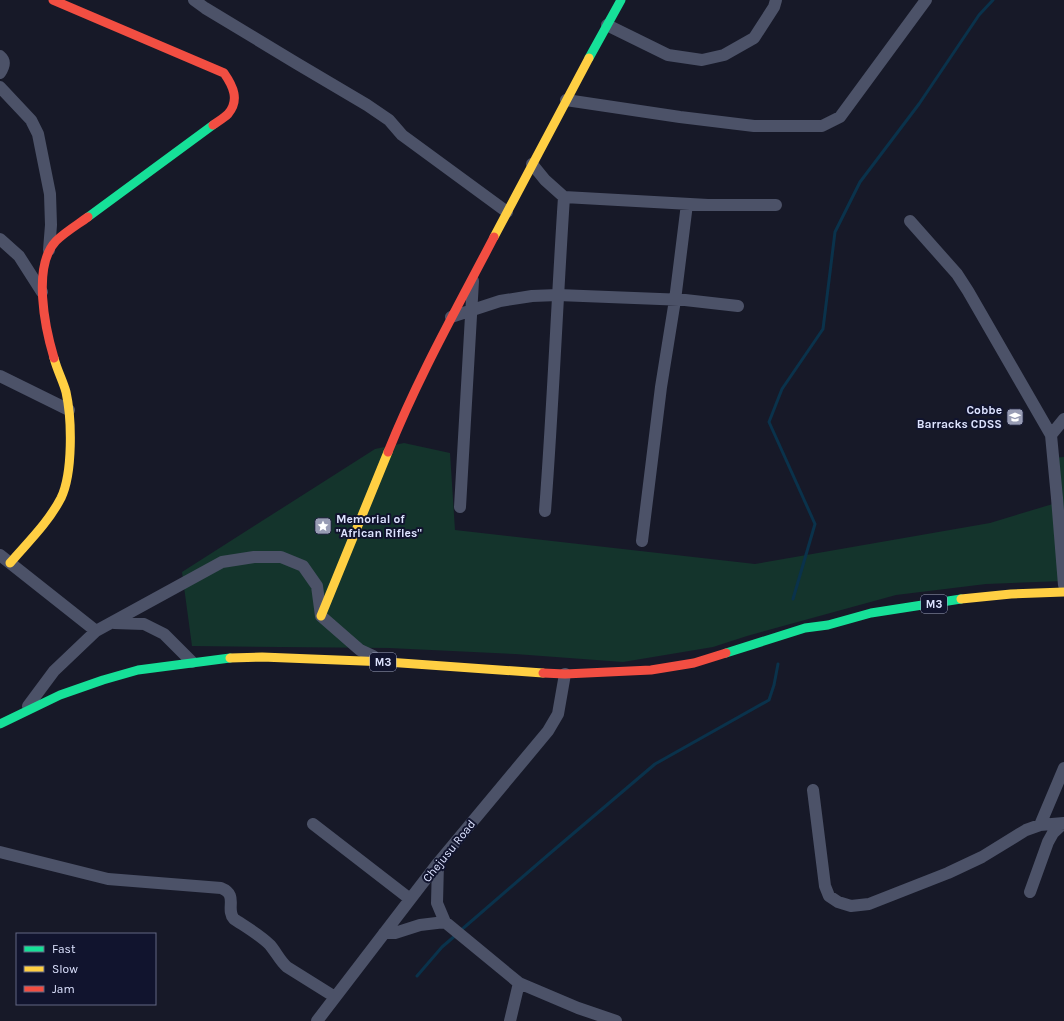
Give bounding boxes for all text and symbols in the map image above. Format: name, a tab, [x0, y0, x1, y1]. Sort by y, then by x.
place label: Cobbe Barracks CDSS	[917, 403, 1002, 431]
school or university icon: Cobbe Barracks CDSS	[1005, 407, 1025, 427]
place label: Memorial of "African Rifles"	[336, 512, 422, 540]
place icon: Memorial of "African Rifles"	[313, 516, 333, 536]
road number: M3	[921, 595, 947, 613]
road number: M3	[370, 653, 396, 671]
street label: Chejusu Road	[420, 817, 478, 885]
legend	[16, 933, 156, 1005]
text: Fast	[52, 942, 76, 956]
text: Slow	[52, 962, 78, 976]
text: Jam	[52, 982, 75, 996]

